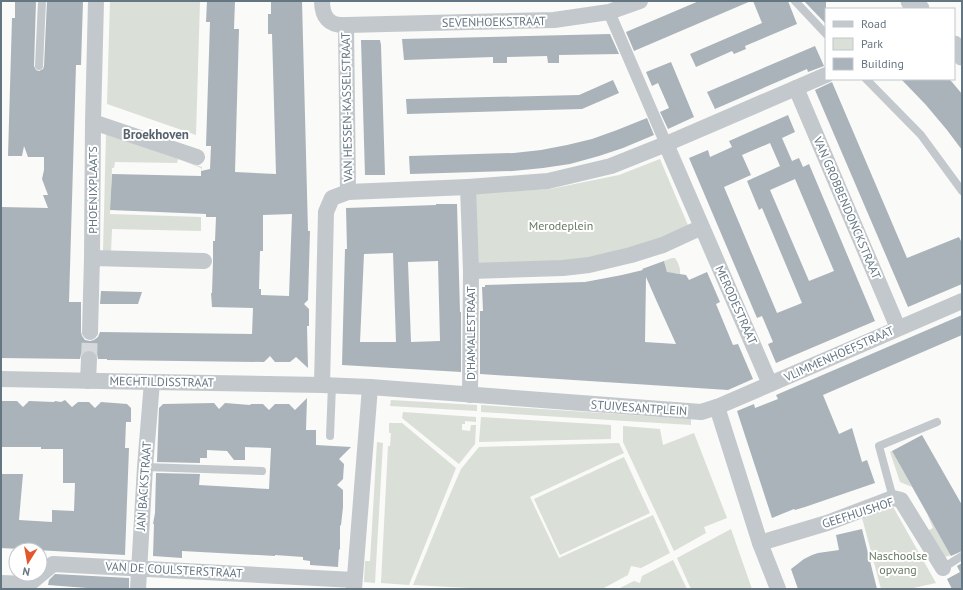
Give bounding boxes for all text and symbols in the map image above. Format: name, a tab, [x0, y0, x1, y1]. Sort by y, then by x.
legend	[825, 8, 955, 80]
street label: SEVENHOEKSTRAAT	[442, 13, 546, 30]
text: Road	[861, 16, 886, 31]
street label: VAN HESSEN-KASSELSTRAAT	[338, 32, 355, 183]
text: Park	[861, 36, 883, 51]
text: Building	[861, 56, 904, 71]
district label: Broekhoven	[123, 126, 189, 143]
street label: VAN GROBBENDONCKSTRAAT	[810, 133, 884, 282]
street label: PHOENIXPLAATS	[85, 146, 100, 234]
park label: Merodeplein	[529, 218, 593, 233]
street label: MERODESTRAAT	[712, 263, 761, 347]
street label: D'HAMALESTRAAT	[463, 286, 478, 380]
street label: VLIMMENHOEFSTRAAT	[781, 322, 896, 385]
street label: MECHTILDISSTRAAT	[110, 373, 215, 390]
street label: STUIVESANTPLEIN	[590, 397, 688, 418]
street label: JAN BACKSTRAAT	[133, 440, 154, 532]
street label: GEEFHUISHOF	[820, 494, 896, 531]
north arrow	[8, 542, 48, 582]
park label: Naschoolse opvang	[869, 548, 927, 577]
street label: VAN DE COULSTERSTRAAT	[104, 558, 243, 581]
text: N	[21, 564, 31, 579]

